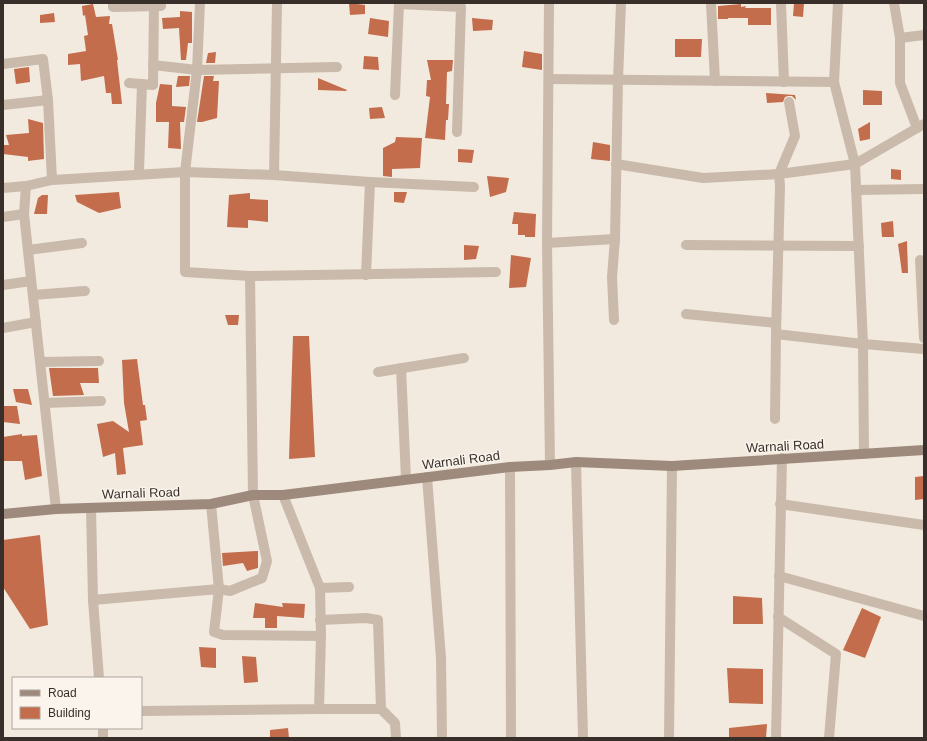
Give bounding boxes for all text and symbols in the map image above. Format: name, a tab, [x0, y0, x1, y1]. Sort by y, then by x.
street label: Warnali Road	[746, 436, 824, 456]
street label: Warnali Road	[421, 448, 501, 472]
street label: Warnali Road	[102, 484, 180, 502]
legend	[12, 677, 142, 729]
text: Road	[48, 686, 77, 700]
text: Building	[48, 706, 91, 720]

